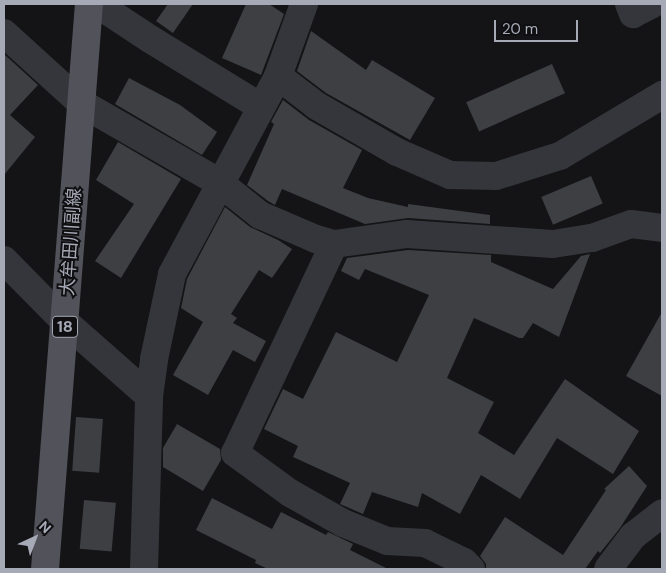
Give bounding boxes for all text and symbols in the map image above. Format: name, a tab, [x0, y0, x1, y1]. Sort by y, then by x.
scale bar	[496, 10, 580, 42]
text: 20 m	[502, 19, 538, 39]
street label: 大牟田川副線	[56, 187, 86, 297]
road number: 18	[51, 314, 79, 341]
north arrow	[10, 513, 60, 563]
text: N	[35, 517, 55, 537]

